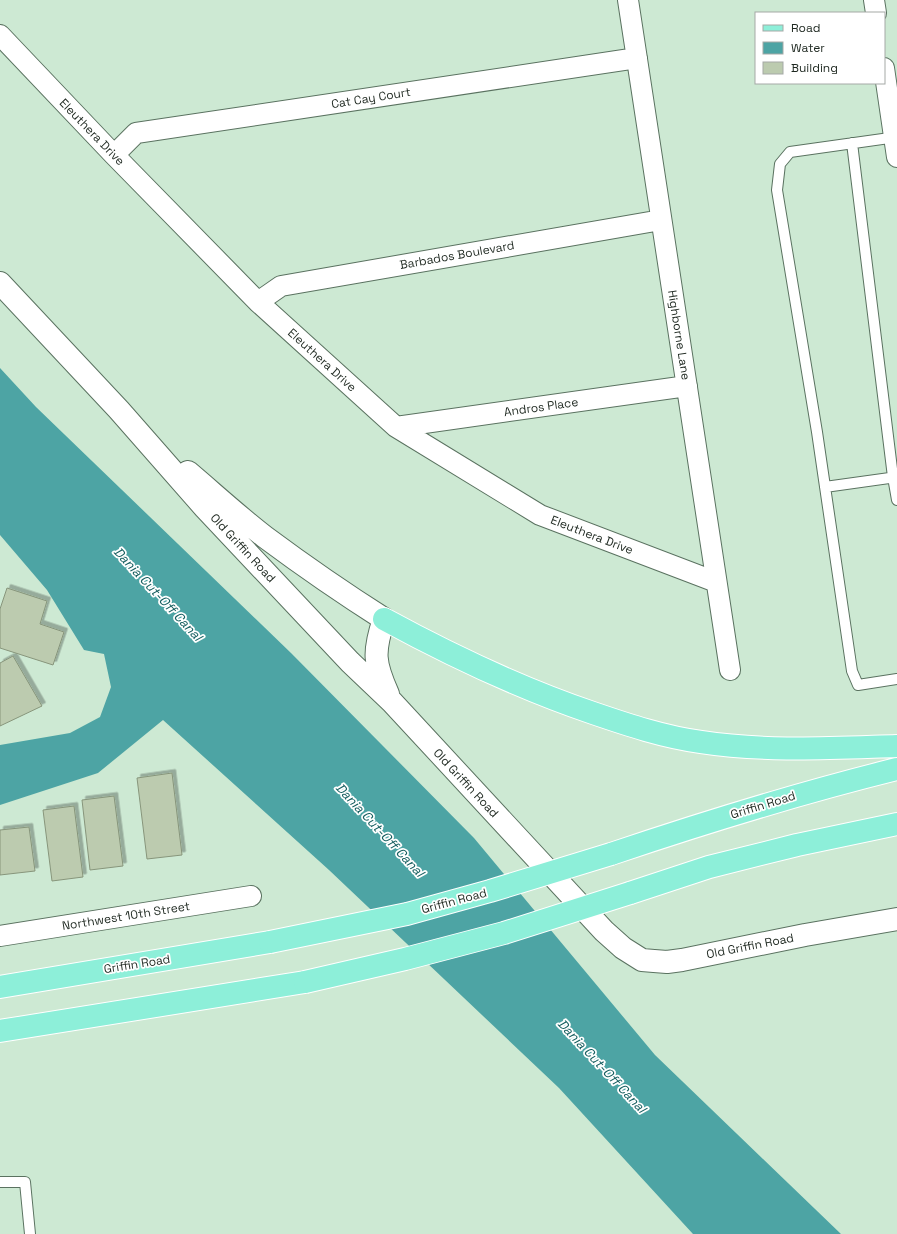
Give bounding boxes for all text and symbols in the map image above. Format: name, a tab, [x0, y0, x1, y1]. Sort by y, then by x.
legend	[755, 12, 885, 84]
text: Road	[791, 20, 820, 36]
text: Water	[791, 40, 825, 56]
text: Building	[791, 60, 838, 76]
street label: Cat Cay Court	[330, 84, 412, 112]
street label: Eleuthera Drive	[56, 95, 128, 169]
street label: Barbados Boulevard	[398, 237, 516, 273]
street label: Highborne Lane	[664, 289, 694, 381]
street label: Eleuthera Drive	[284, 325, 360, 395]
street label: Andros Place	[503, 394, 579, 420]
street label: Old Griffin Road	[207, 510, 279, 586]
street label: Eleuthera Drive	[548, 512, 636, 558]
water label: Dania Cut-Off Canal	[110, 543, 207, 646]
street label: Old Griffin Road	[430, 745, 502, 821]
water label: Dania Cut-Off Canal	[332, 779, 429, 882]
street label: Griffin Road	[729, 788, 797, 822]
street label: Griffin Road	[420, 885, 488, 917]
street label: Northwest 10th Street	[61, 898, 191, 934]
street label: Old Griffin Road	[705, 930, 795, 962]
street label: Griffin Road	[103, 951, 171, 977]
water label: Dania Cut-Off Canal	[554, 1015, 651, 1118]

